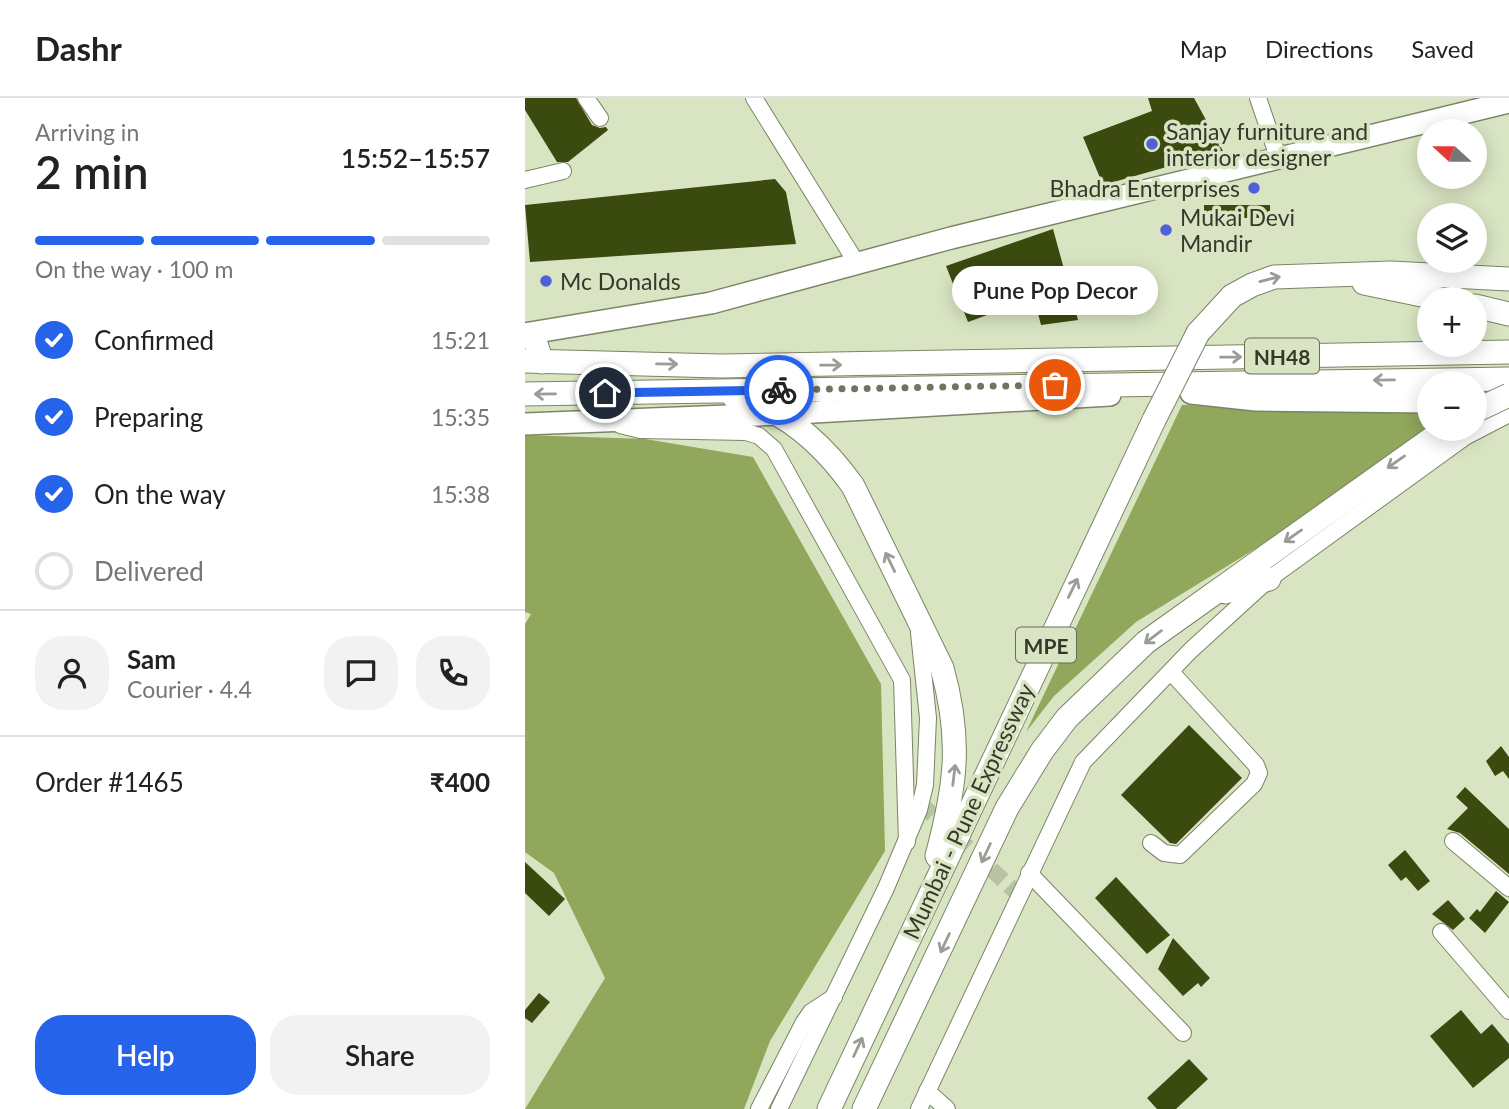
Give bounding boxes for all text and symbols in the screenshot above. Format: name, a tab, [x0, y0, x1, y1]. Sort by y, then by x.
text: Dashr	[35, 28, 122, 68]
text: Map	[1180, 34, 1227, 63]
text: Directions	[1265, 34, 1373, 63]
text: Saved	[1411, 34, 1474, 63]
place label: Sanjay furniture and interior designer	[1166, 117, 1368, 171]
text: Arriving in	[35, 118, 139, 146]
north arrow	[1417, 119, 1487, 189]
map controls	[1417, 119, 1487, 441]
marker: Sanjay furniture and interior designer	[1144, 136, 1160, 152]
text: 15:52–15:57	[341, 142, 490, 174]
text: 2 min	[35, 144, 149, 199]
place label: Bhadra Enterprises	[1050, 174, 1240, 202]
marker: Bhadra Enterprises	[1246, 180, 1262, 196]
place label: Mukai Devi Mandir	[1180, 203, 1295, 257]
button: layers	[1417, 203, 1487, 273]
marker: Mukai Devi Mandir	[1158, 222, 1174, 238]
text: On the way · 100 m	[35, 255, 234, 283]
callout: Pune Pop Decor	[952, 266, 1158, 315]
place label: Mc Donalds	[560, 267, 681, 295]
one-way arrow	[1258, 272, 1281, 285]
marker: Mc Donalds	[538, 273, 554, 289]
text: Pune Pop Decor	[972, 276, 1138, 304]
button: +	[1417, 287, 1487, 357]
icon: check	[35, 321, 73, 359]
text: Confirmed	[94, 324, 214, 356]
text: 15:21	[431, 326, 490, 354]
road number: NH48	[1245, 338, 1319, 374]
one-way arrow	[1219, 351, 1242, 364]
courier	[744, 355, 814, 425]
pin	[1025, 355, 1085, 415]
one-way arrow	[655, 358, 678, 371]
one-way arrow	[819, 358, 842, 371]
pin	[575, 363, 635, 423]
icon: bag	[1036, 366, 1074, 404]
icon: bike	[760, 371, 798, 409]
button: −	[1417, 371, 1487, 441]
one-way arrow	[1372, 373, 1395, 387]
icon: home	[586, 374, 624, 412]
one-way arrow	[534, 387, 557, 400]
icon: check	[35, 398, 73, 436]
text: Preparing	[94, 401, 203, 433]
text: 15:35	[431, 403, 490, 431]
one-way arrow	[1387, 455, 1406, 469]
icon: check	[35, 475, 73, 513]
text: On the way	[94, 478, 226, 510]
text: 15:38	[431, 480, 490, 508]
one-way arrow	[1284, 529, 1303, 543]
one-way arrow	[882, 552, 896, 573]
text: Delivered	[94, 555, 204, 587]
one-way arrow	[1067, 578, 1081, 599]
road number: MPE	[1016, 628, 1076, 662]
one-way arrow	[1145, 629, 1163, 644]
button: person	[35, 636, 109, 710]
button: chat	[324, 636, 398, 710]
button: phone	[416, 636, 490, 710]
text: Sam	[127, 643, 176, 675]
text: Courier · 4.4	[127, 675, 252, 703]
street label: Mumbai - Pune Expressway	[896, 679, 1040, 943]
one-way arrow	[947, 764, 960, 787]
text: Order #1465	[35, 766, 184, 798]
text: ₹400	[430, 766, 490, 798]
one-way arrow	[979, 842, 992, 863]
one-way arrow	[937, 932, 951, 953]
button: Help	[35, 1015, 256, 1095]
button: Share	[270, 1015, 490, 1095]
one-way arrow	[852, 1037, 865, 1058]

